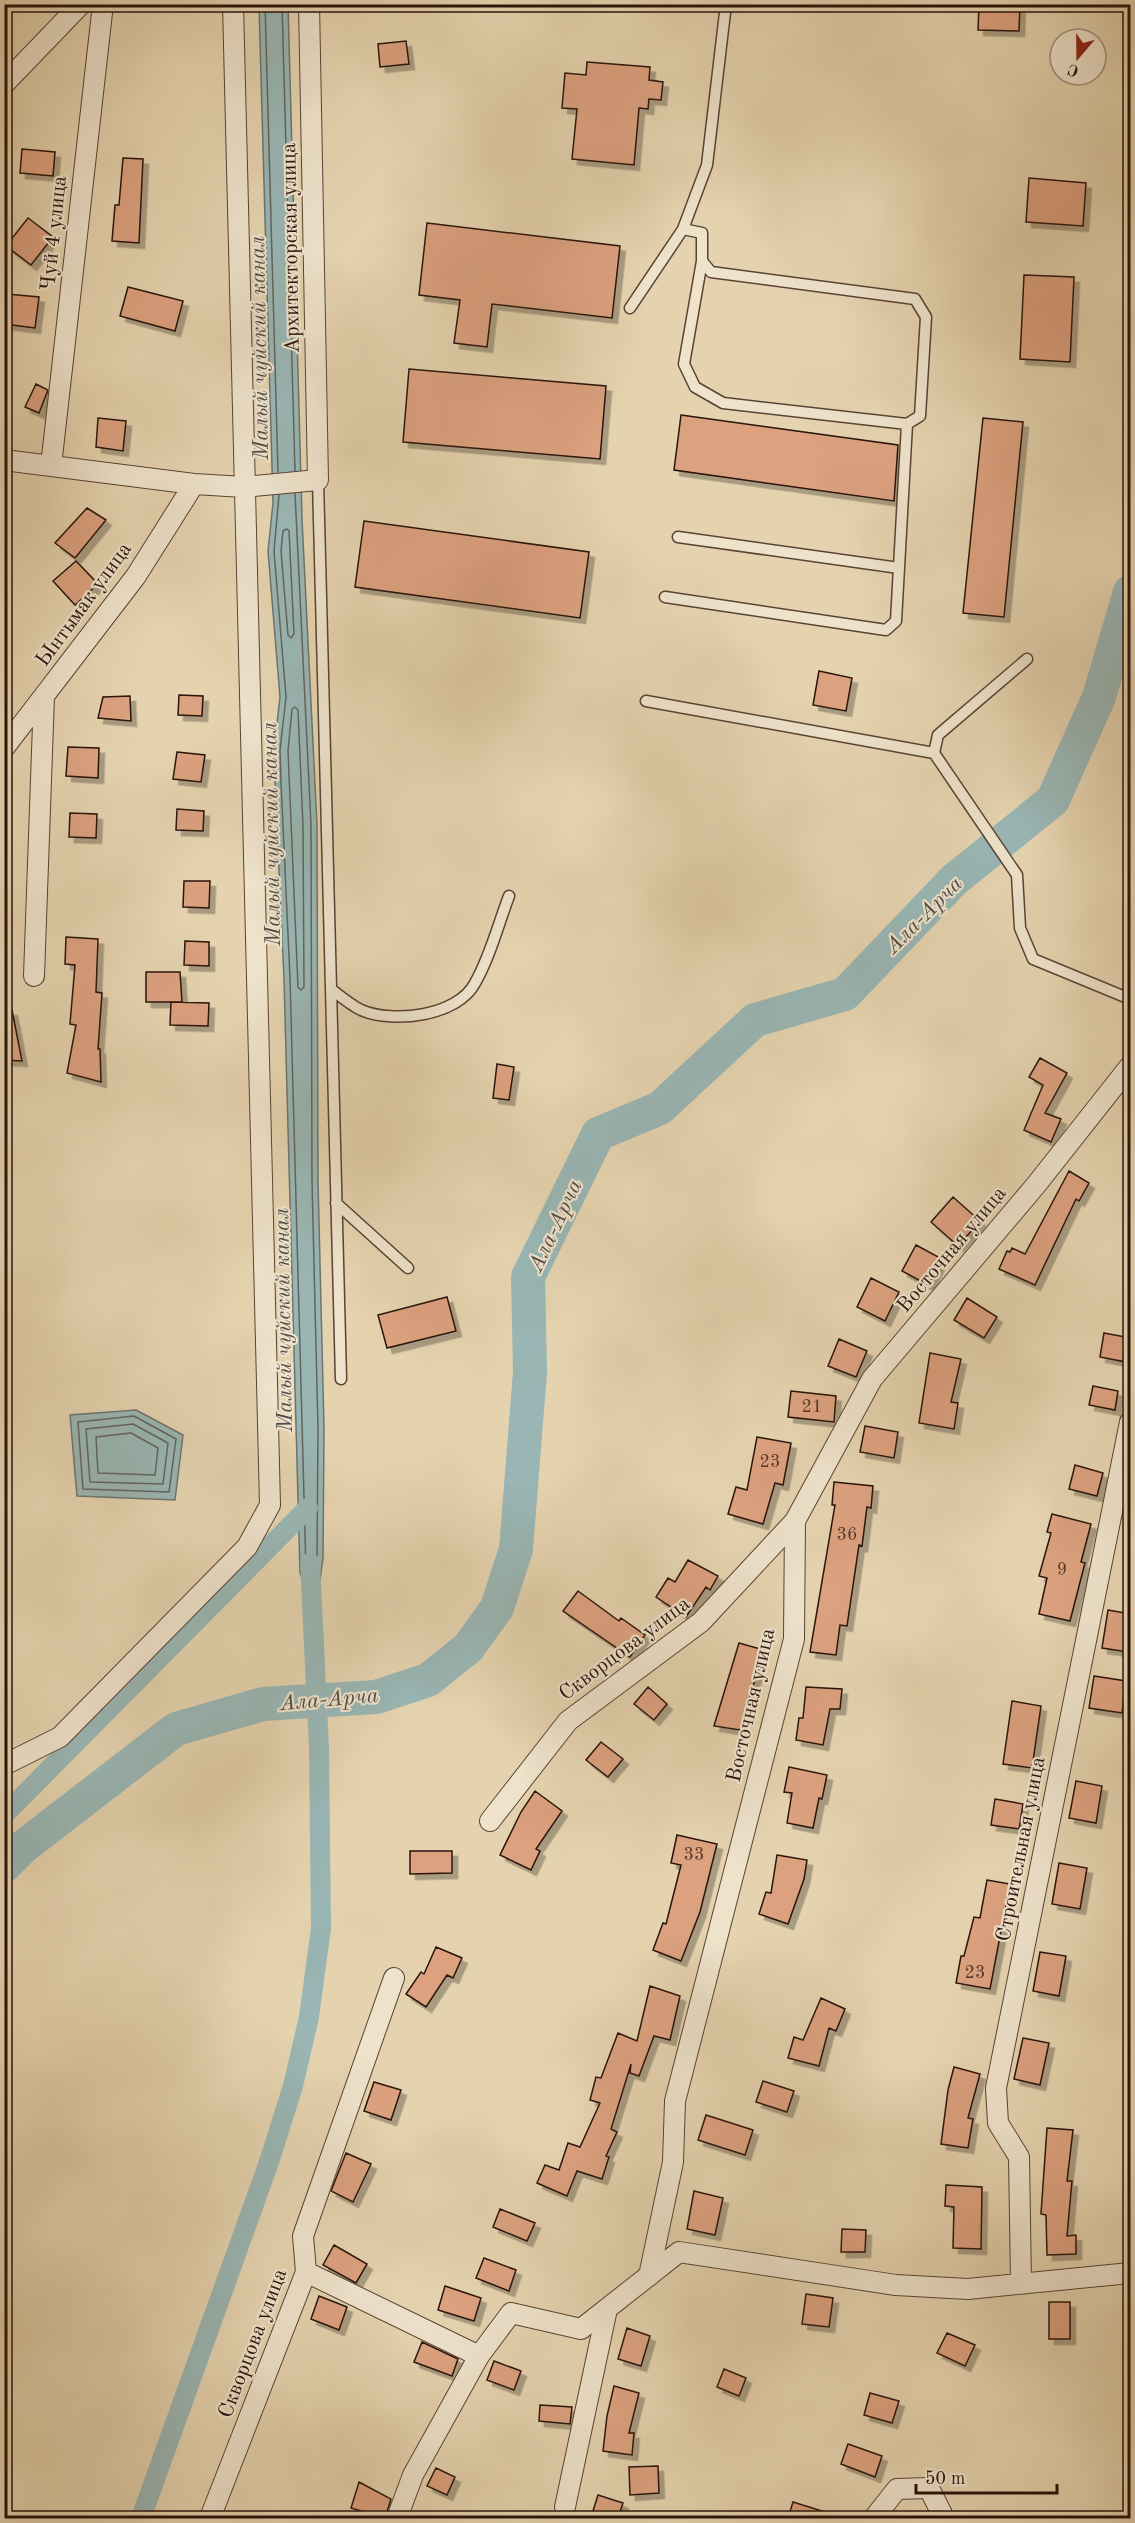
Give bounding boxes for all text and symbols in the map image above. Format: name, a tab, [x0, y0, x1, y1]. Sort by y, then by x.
north arrow	[1048, 27, 1108, 87]
text: С	[1066, 60, 1081, 79]
street label: Архитекторская улица	[279, 143, 304, 353]
street label: Чуй 4 улица	[38, 175, 71, 292]
water label: Малый чуйский канал	[247, 235, 273, 462]
street label: Ынтымак улица	[32, 539, 136, 671]
water label: Малый чуйский канал	[259, 721, 285, 948]
water label: Ала-Арча	[881, 872, 967, 959]
water label: Ала-Арча	[524, 1176, 587, 1276]
street label: Восточная улица	[894, 1183, 1011, 1317]
water label: Малый чуйский канал	[271, 1207, 297, 1434]
house number: 21	[802, 1398, 822, 1416]
house number: 23	[760, 1453, 780, 1471]
house number: 36	[837, 1526, 857, 1544]
house number: 9	[1057, 1561, 1067, 1579]
street label: Скворцова улица	[556, 1593, 694, 1705]
street label: Восточная улица	[724, 1626, 779, 1784]
water label: Ала-Арча	[278, 1685, 380, 1715]
street label: Строительная улица	[993, 1755, 1050, 1943]
house number: 33	[684, 1846, 704, 1864]
house number: 23	[965, 1964, 985, 1982]
street label: Скворцова улица	[215, 2266, 292, 2421]
scale bar	[916, 2457, 1057, 2495]
text: 50 m	[925, 2470, 965, 2488]

